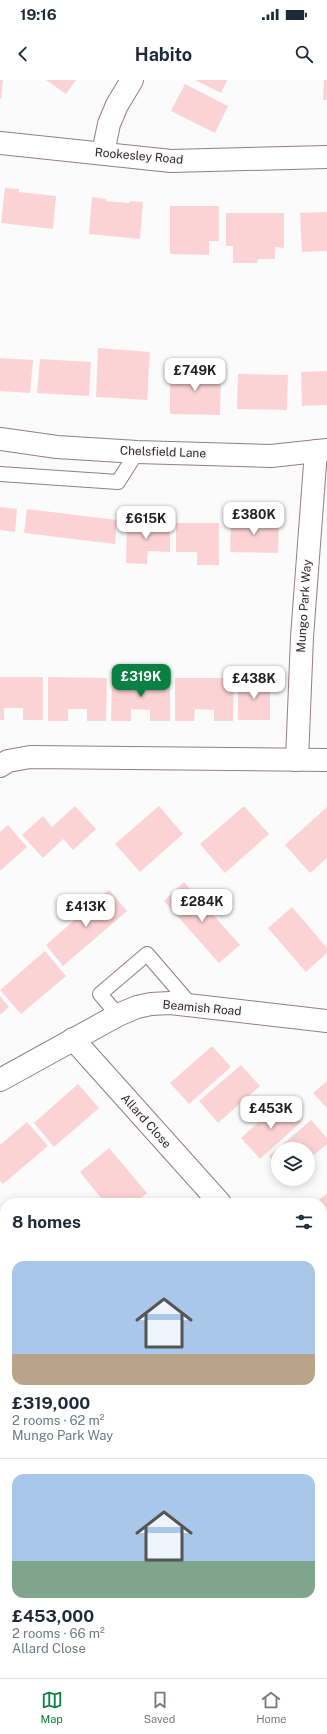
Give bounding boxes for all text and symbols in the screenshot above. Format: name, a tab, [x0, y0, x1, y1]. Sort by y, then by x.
text: 19:16	[20, 6, 57, 23]
icon: back	[12, 43, 34, 65]
icon: search	[293, 43, 315, 65]
text: Habito	[135, 44, 192, 65]
street label: Rookesley Road	[94, 145, 184, 167]
pin: £749K	[167, 358, 223, 392]
text: £749K	[174, 363, 216, 378]
street label: Chelsfield Lane	[120, 443, 207, 461]
pin: £380K	[226, 502, 282, 536]
pin: £615K	[118, 506, 174, 540]
text: £380K	[232, 507, 276, 522]
text: £615K	[126, 511, 166, 526]
street label: Mungo Park Way	[294, 558, 314, 653]
pin: £319K	[113, 664, 169, 698]
pin: £438K	[226, 666, 282, 700]
text: £319K	[121, 669, 161, 684]
text: £438K	[232, 671, 276, 686]
pin: £284K	[174, 889, 230, 923]
pin: £413K	[58, 894, 114, 928]
text: £284K	[180, 894, 224, 909]
text: £413K	[66, 899, 106, 914]
street label: Beamish Road	[162, 998, 242, 1018]
street label: Allard Close	[118, 1091, 174, 1151]
pin: £453K	[243, 1096, 299, 1130]
text: £453K	[249, 1101, 293, 1116]
map controls	[271, 1142, 315, 1186]
button: layers	[271, 1142, 315, 1186]
icon: filters	[293, 1211, 315, 1233]
text: 8 homes	[12, 1212, 81, 1232]
icon: home	[128, 1287, 200, 1359]
text: £319,000	[12, 1393, 90, 1413]
text: 2 rooms · 62 m²	[12, 1413, 105, 1428]
text: Mungo Park Way	[12, 1428, 113, 1443]
icon: home	[128, 1500, 200, 1572]
text: £453,000	[12, 1606, 94, 1626]
text: 2 rooms · 66 m²	[12, 1626, 105, 1641]
text: Allard Close	[12, 1641, 86, 1656]
tab: Map	[40, 1689, 63, 1725]
tab: Saved	[144, 1689, 175, 1725]
tab: Home	[256, 1689, 287, 1725]

